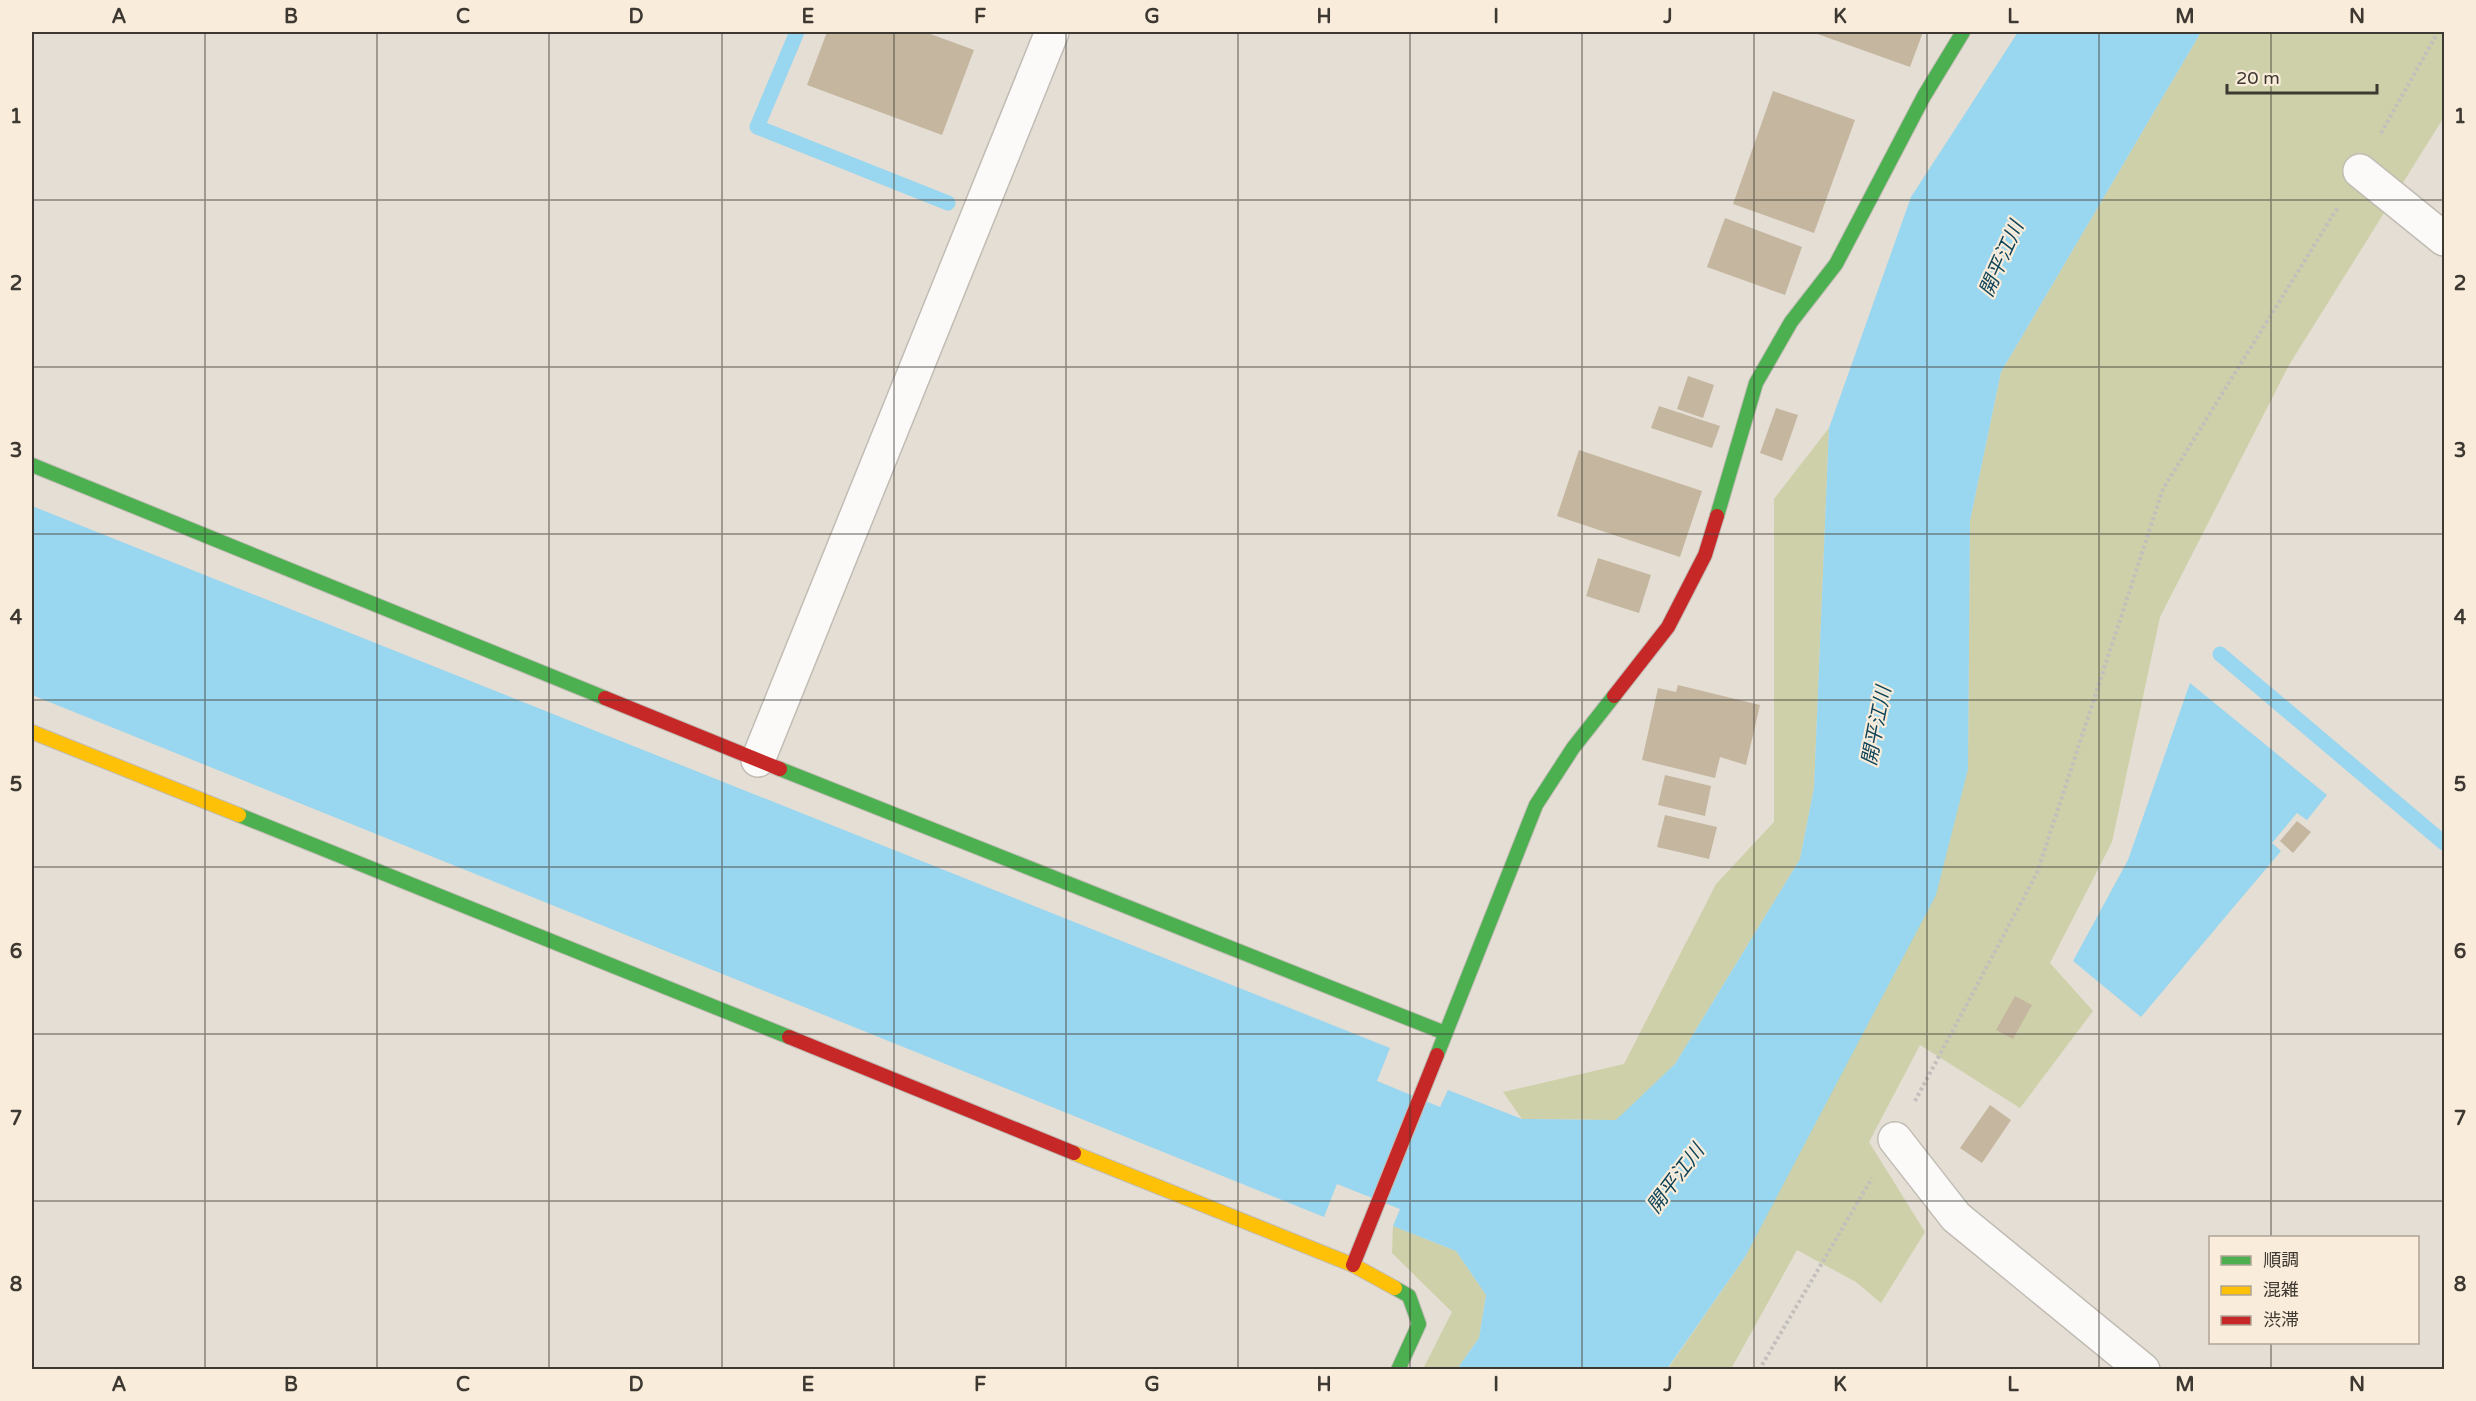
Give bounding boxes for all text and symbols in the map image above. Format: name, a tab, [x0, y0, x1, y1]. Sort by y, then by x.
text: A	[112, 5, 127, 29]
text: B	[284, 5, 298, 29]
text: C	[456, 5, 470, 29]
text: D	[628, 5, 644, 29]
text: E	[802, 5, 815, 29]
text: F	[974, 5, 986, 29]
text: G	[1144, 5, 1160, 29]
text: H	[1316, 5, 1332, 29]
text: I	[1493, 5, 1499, 29]
text: J	[1662, 5, 1673, 29]
text: K	[1833, 5, 1847, 29]
text: L	[2007, 5, 2019, 29]
text: M	[2175, 5, 2195, 29]
text: N	[2349, 5, 2365, 29]
scale bar	[2227, 57, 2377, 95]
text: 20 m	[2236, 67, 2280, 89]
text: 1	[10, 105, 22, 129]
text: 1	[2454, 105, 2466, 129]
water label: 開平江川	[1975, 216, 2030, 300]
text: 2	[10, 272, 22, 296]
text: 2	[2454, 272, 2466, 296]
text: 3	[10, 439, 22, 463]
text: 3	[2454, 439, 2466, 463]
text: 4	[10, 606, 23, 630]
text: 4	[2454, 606, 2467, 630]
water label: 開平江川	[1858, 682, 1897, 768]
text: 5	[10, 773, 22, 797]
text: 5	[2454, 773, 2466, 797]
text: 6	[10, 940, 22, 964]
text: 6	[2454, 940, 2466, 964]
text: 7	[10, 1107, 22, 1131]
text: 7	[2454, 1107, 2466, 1131]
water label: 開平江川	[1642, 1138, 1711, 1218]
legend	[2209, 1236, 2419, 1344]
text: 順調	[2263, 1249, 2299, 1271]
text: 8	[10, 1273, 22, 1297]
text: 8	[2454, 1273, 2466, 1297]
text: 混雑	[2263, 1279, 2299, 1301]
text: 渋滞	[2263, 1309, 2299, 1331]
text: A	[112, 1373, 127, 1397]
text: B	[284, 1373, 298, 1397]
text: C	[456, 1373, 470, 1397]
text: D	[628, 1373, 644, 1397]
text: E	[802, 1373, 815, 1397]
text: F	[974, 1373, 986, 1397]
text: G	[1144, 1373, 1160, 1397]
text: H	[1316, 1373, 1332, 1397]
text: I	[1493, 1373, 1499, 1397]
text: J	[1662, 1373, 1673, 1397]
text: K	[1833, 1373, 1847, 1397]
text: L	[2007, 1373, 2019, 1397]
text: M	[2175, 1373, 2195, 1397]
text: N	[2349, 1373, 2365, 1397]

